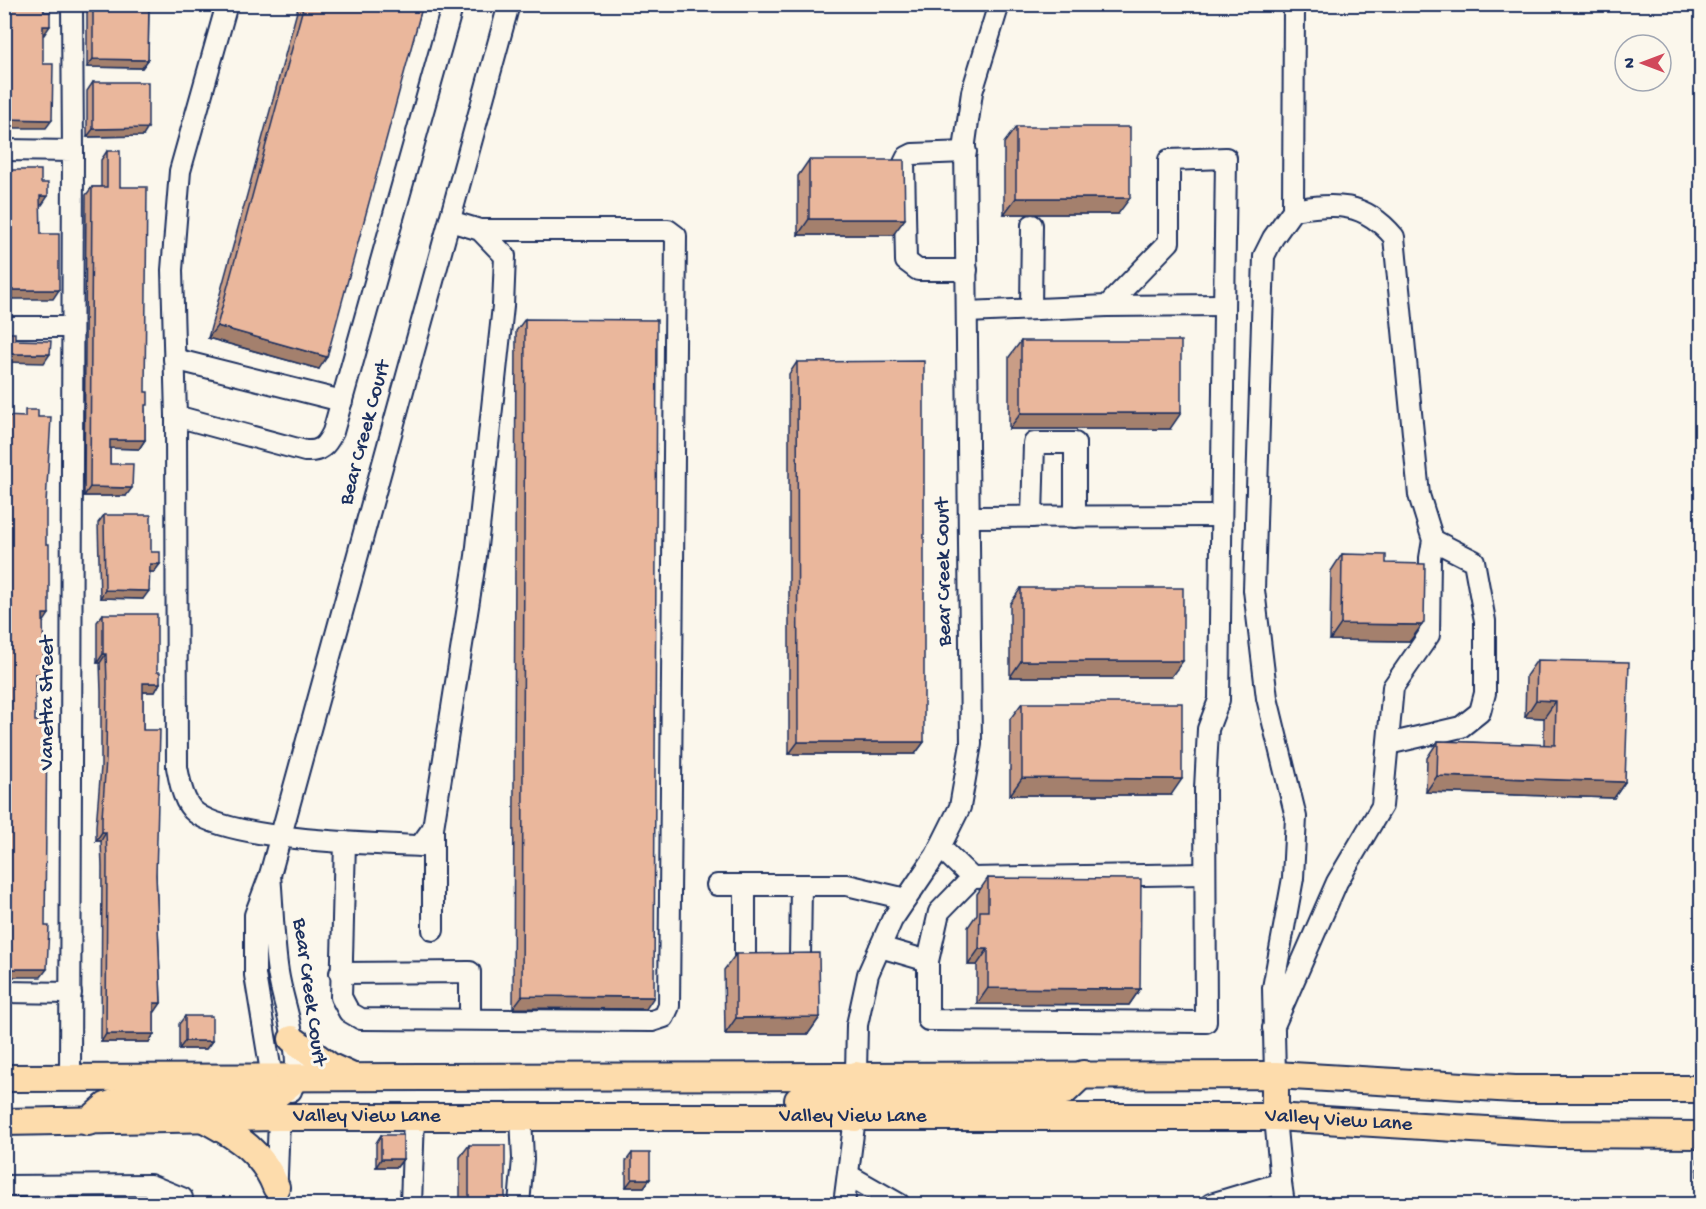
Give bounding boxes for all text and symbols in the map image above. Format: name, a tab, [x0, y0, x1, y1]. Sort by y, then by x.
north arrow	[1613, 33, 1673, 93]
text: N	[1622, 57, 1641, 68]
street label: Bear Creek Court	[334, 356, 398, 509]
street label: Bear Creek Court	[931, 495, 959, 648]
street label: Vanetta Street	[36, 634, 61, 771]
street label: Bear Creek Court	[285, 916, 331, 1070]
street label: Valley View Lane	[292, 1105, 442, 1130]
street label: Valley View Lane	[778, 1105, 928, 1130]
street label: Valley View Lane	[1264, 1105, 1414, 1138]

